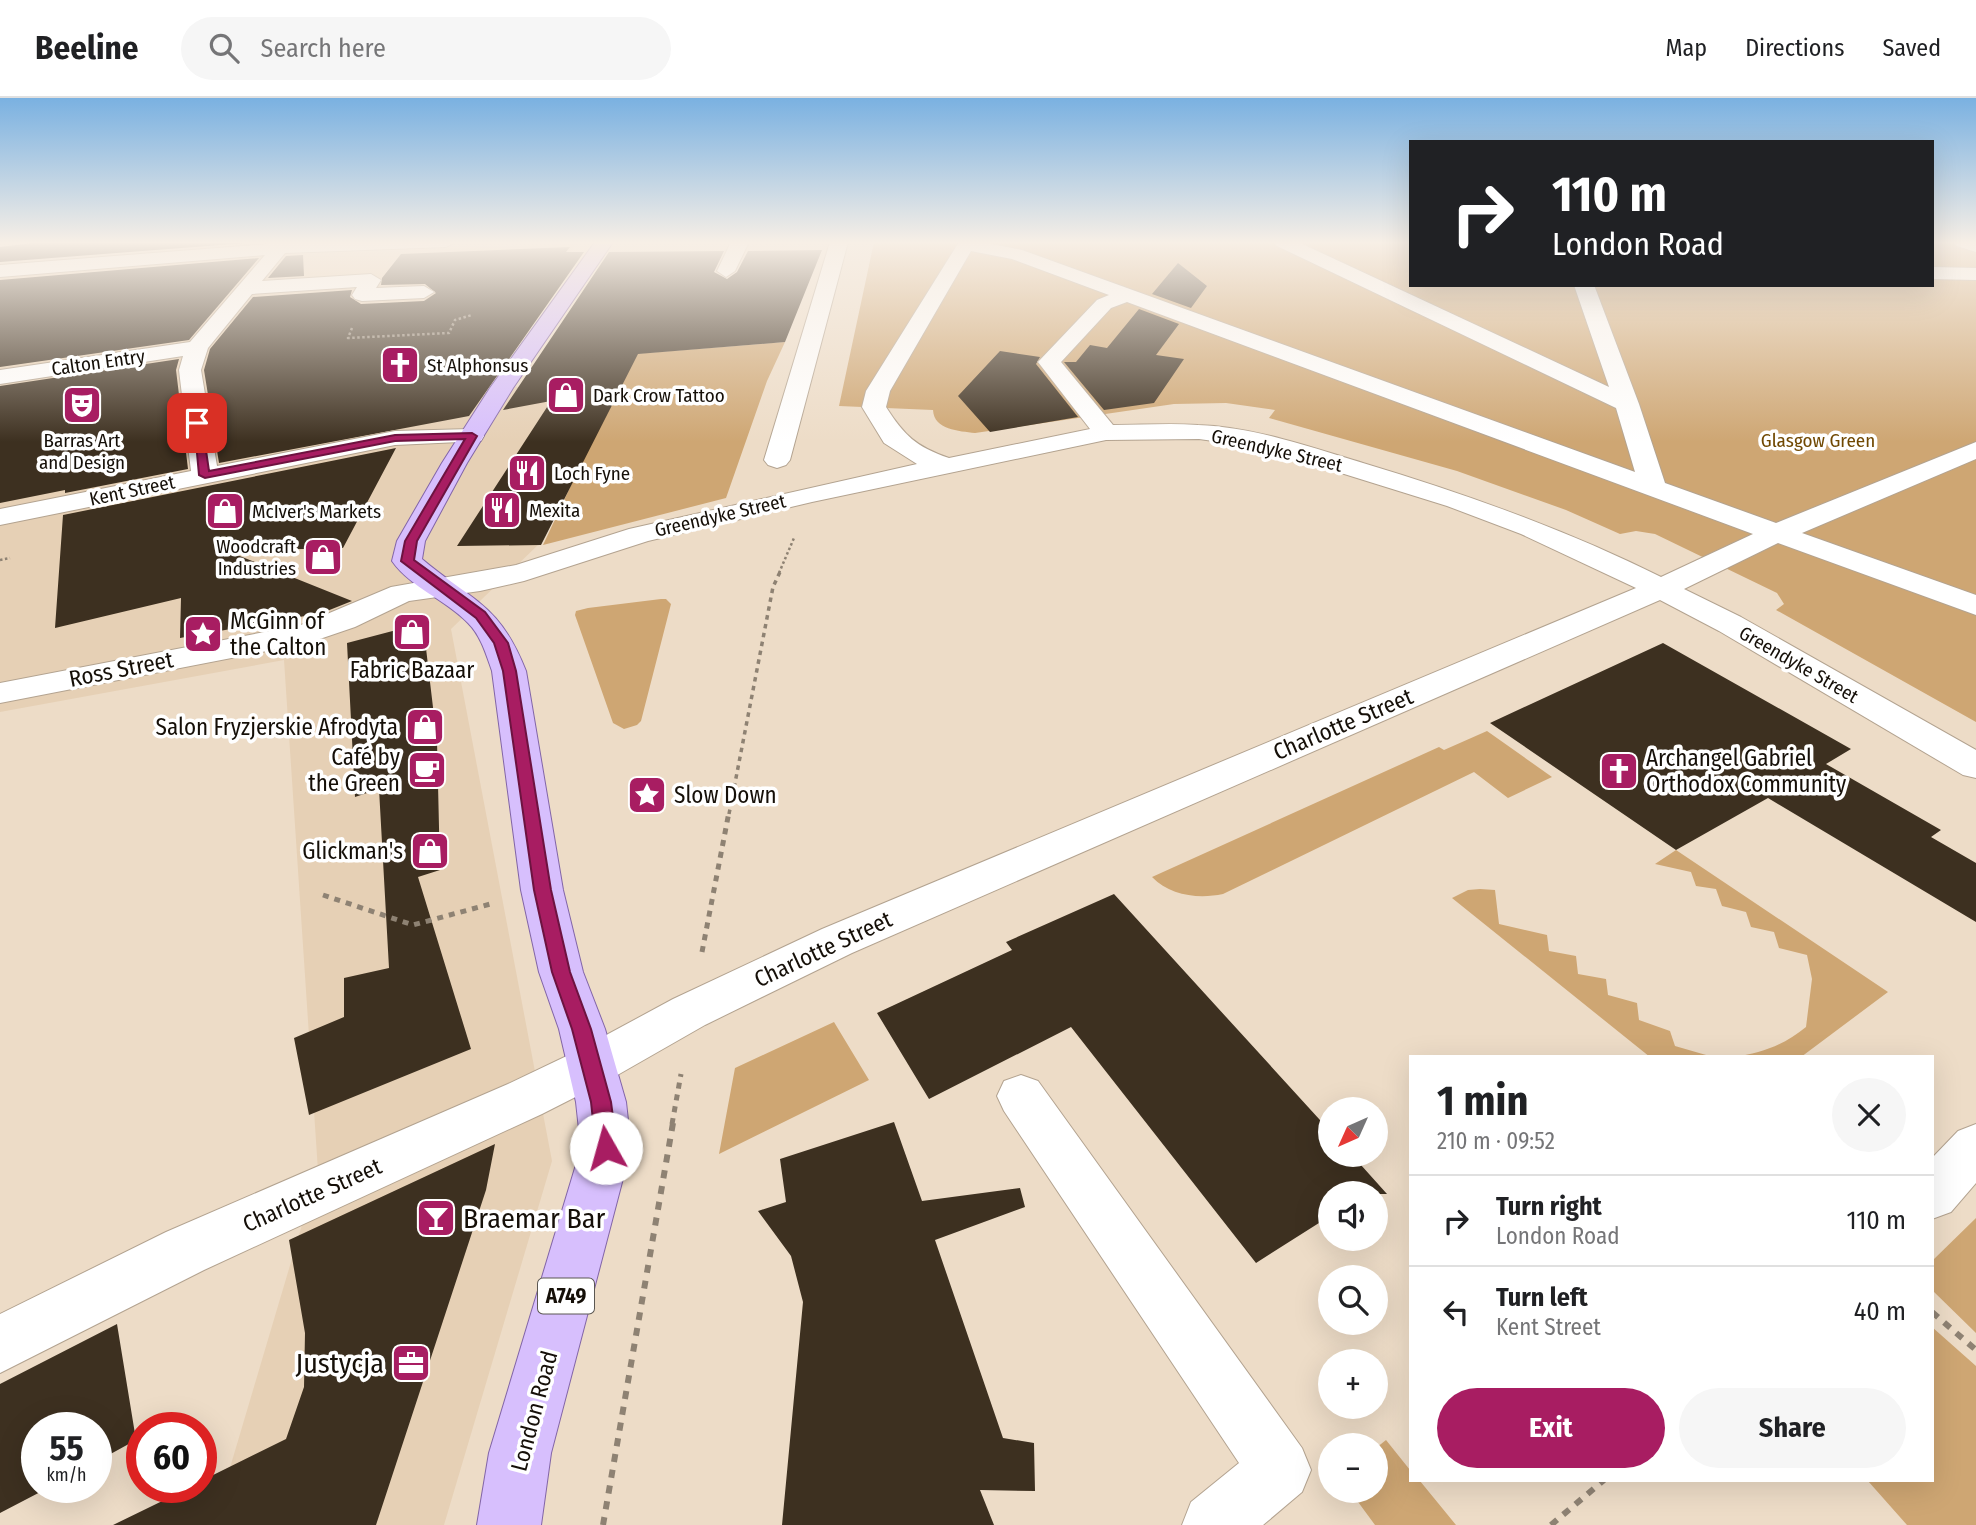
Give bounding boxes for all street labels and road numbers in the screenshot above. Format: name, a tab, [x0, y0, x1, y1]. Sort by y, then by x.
street label: Calton Entry	[50, 344, 147, 380]
street label: Greendyke Street	[1209, 424, 1345, 477]
street label: Kent Street	[87, 470, 178, 511]
street label: Greendyke Street	[652, 489, 789, 542]
street label: Greendyke Street	[1735, 621, 1863, 708]
street label: Ross Street	[66, 645, 176, 693]
street label: Charlotte Street	[1269, 682, 1417, 766]
street label: Charlotte Street	[750, 905, 897, 993]
street label: Charlotte Street	[238, 1152, 386, 1238]
road number: A749	[538, 1278, 594, 1314]
street label: London Road	[504, 1348, 564, 1474]

